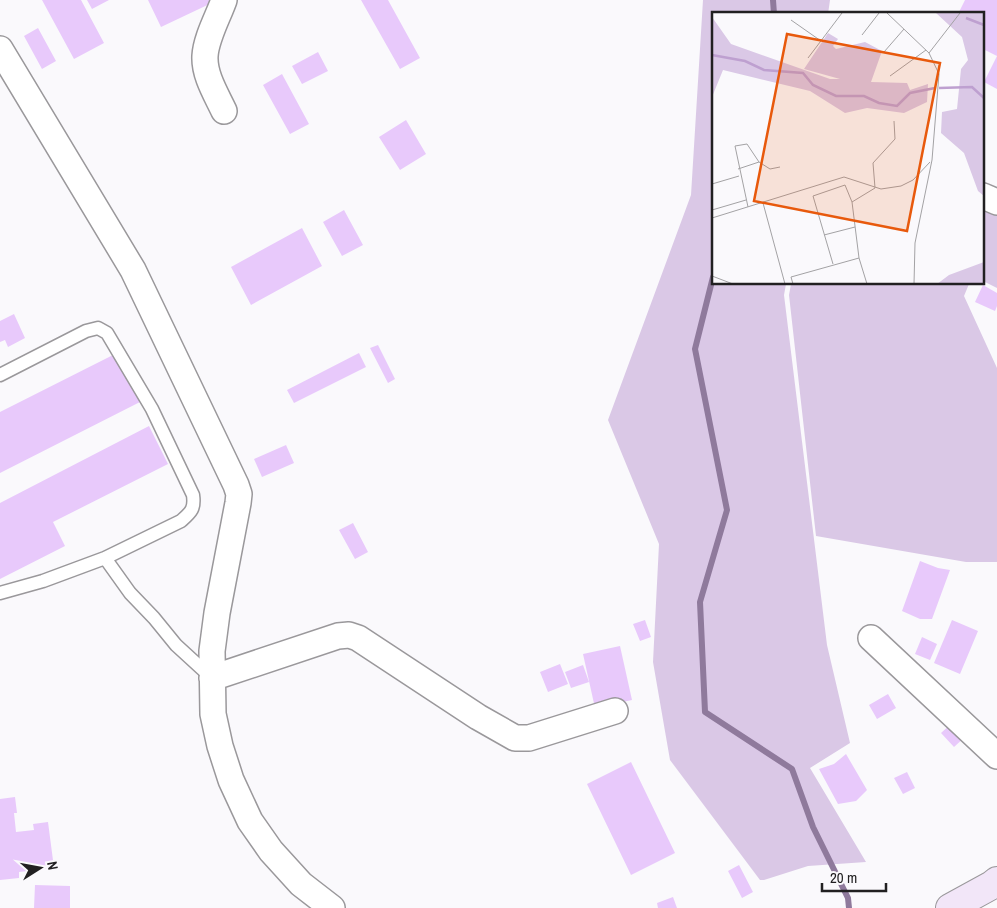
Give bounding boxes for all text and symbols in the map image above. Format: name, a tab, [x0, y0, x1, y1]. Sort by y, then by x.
inset map	[712, 12, 984, 285]
north arrow	[15, 843, 65, 893]
text: N	[43, 860, 62, 871]
scale bar	[822, 860, 886, 892]
text: 20 m	[830, 867, 857, 888]

